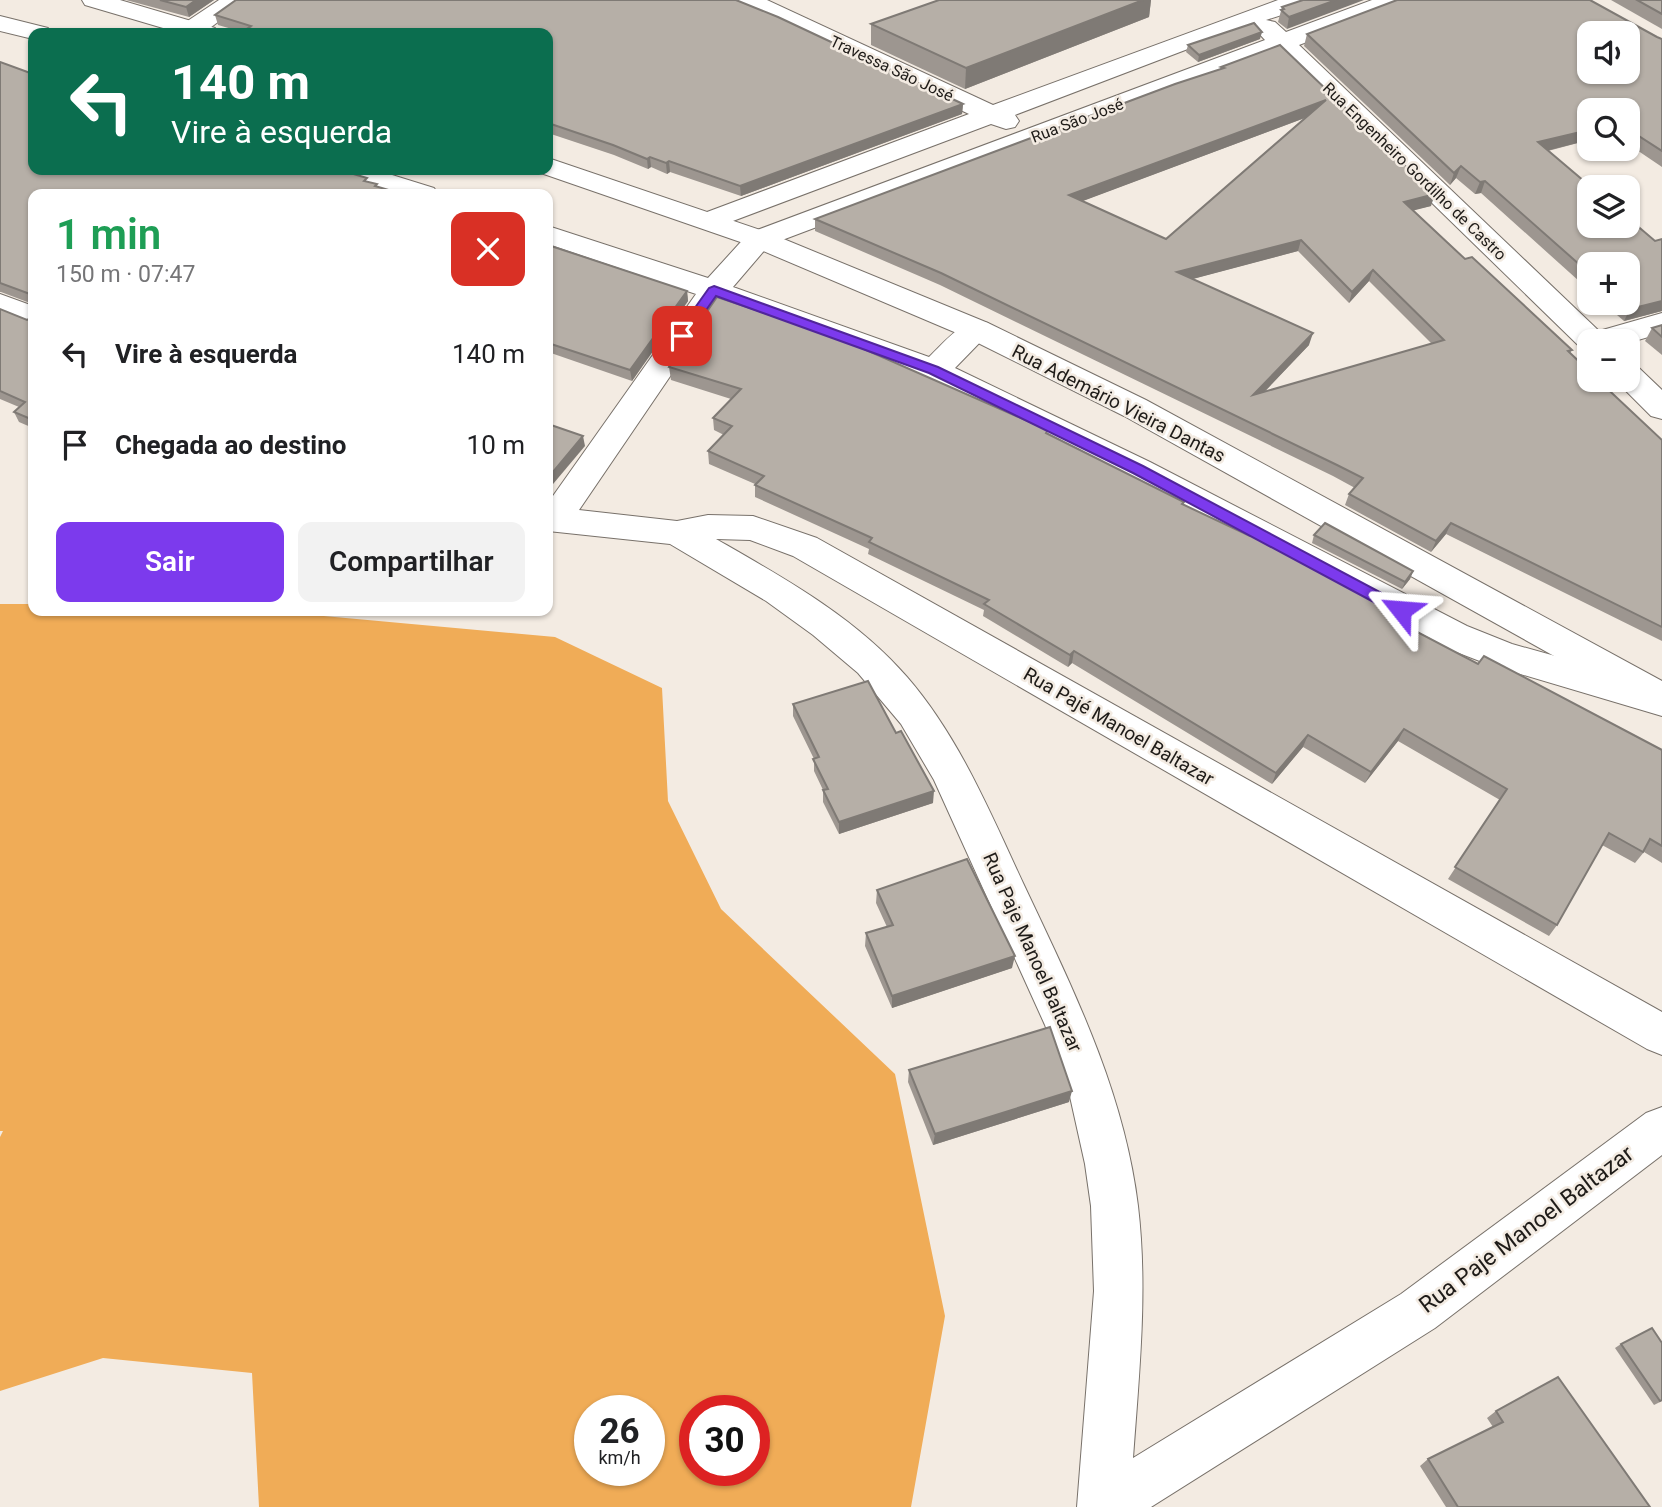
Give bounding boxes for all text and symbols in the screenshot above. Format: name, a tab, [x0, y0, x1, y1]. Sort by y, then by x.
map controls	[1577, 21, 1640, 392]
button: sound	[1577, 21, 1640, 84]
street label: Travessa São José	[827, 32, 957, 105]
text: 140 m	[171, 54, 310, 111]
icon: left	[56, 56, 147, 147]
street label: Rua Engenheiro Gordilho de Castro	[1319, 79, 1510, 264]
street label: Rua São José	[1028, 94, 1126, 147]
button: search	[1577, 98, 1640, 161]
text: Vire à esquerda	[171, 113, 392, 151]
button: layers	[1577, 175, 1640, 238]
text: 1 min	[56, 210, 161, 259]
button: close	[451, 212, 525, 286]
button: +	[1577, 252, 1640, 315]
text: 150 m · 07:47	[56, 261, 195, 288]
pin	[652, 306, 712, 366]
icon: arrive	[663, 317, 701, 355]
button: −	[1577, 329, 1640, 392]
icon: left	[56, 335, 94, 373]
text: Vire à esquerda	[115, 339, 298, 369]
text: 140 m	[452, 339, 525, 369]
street label: Rua Ademário Vieira Dantas	[1008, 340, 1229, 467]
icon: arrive	[56, 426, 94, 464]
text: Chegada ao destino	[115, 430, 346, 460]
text: 10 m	[467, 430, 525, 460]
button: Sair	[56, 522, 284, 602]
button: Compartilhar	[298, 522, 525, 602]
position arrow	[1364, 573, 1438, 647]
street label: Rua Pajé Manoel Baltazar	[1019, 662, 1219, 791]
street label: Rua Paje Manoel Baltazar	[978, 849, 1087, 1056]
street label: Rua Paje Manoel Baltazar	[1414, 1140, 1639, 1319]
speed limit sign: 30	[679, 1395, 770, 1486]
text: 26	[599, 1411, 640, 1452]
text: km/h	[598, 1447, 641, 1468]

